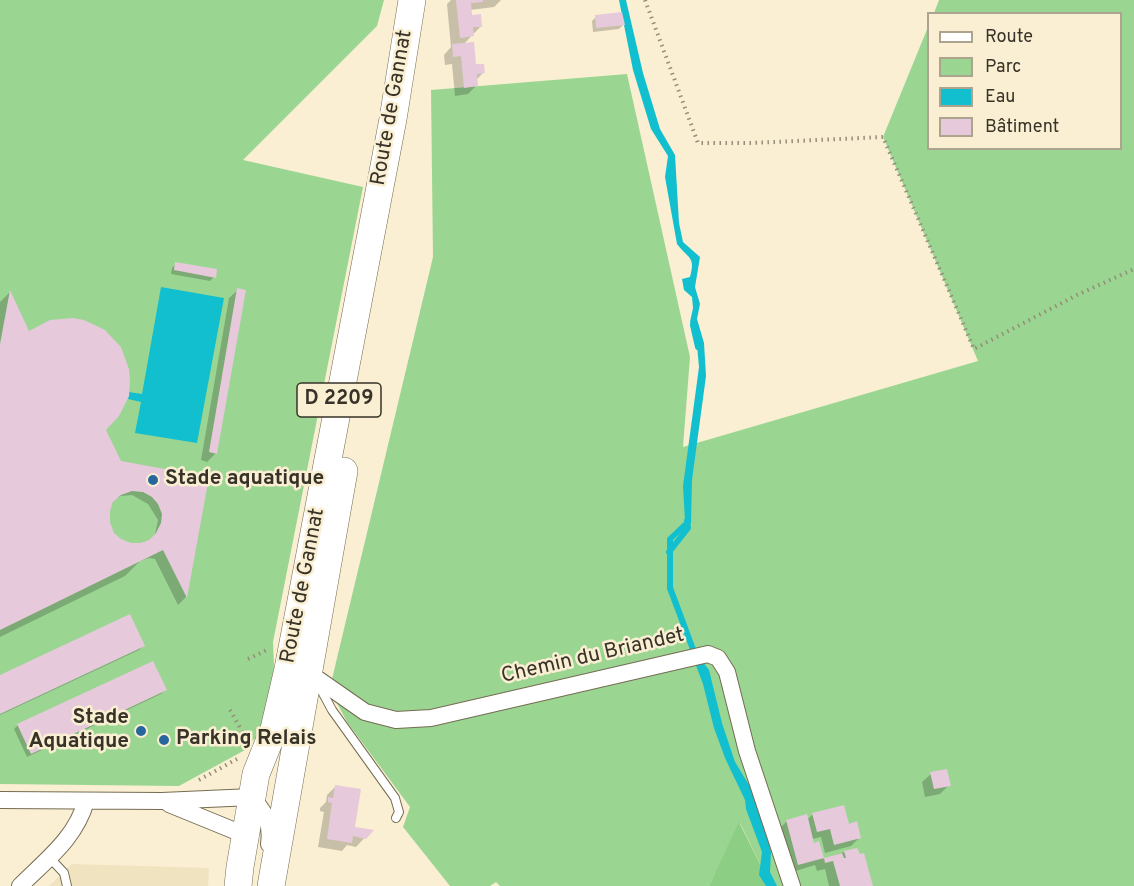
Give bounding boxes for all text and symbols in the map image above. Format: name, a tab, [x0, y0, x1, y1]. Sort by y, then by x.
legend	[927, 12, 1122, 150]
text: Route	[985, 26, 1033, 49]
street label: Route de Gannat	[367, 28, 419, 188]
text: Parc	[985, 56, 1021, 79]
text: Eau	[985, 86, 1015, 109]
text: Bâtiment	[985, 116, 1059, 139]
road number: D 2209	[297, 383, 381, 417]
place label: Stade aquatique	[165, 467, 324, 493]
marker: Stade aquatique	[146, 473, 160, 487]
street label: Route de Gannat	[277, 506, 331, 666]
street label: Chemin du Briandet	[499, 624, 687, 690]
place label: Stade Aquatique	[28, 706, 129, 756]
marker: Stade Aquatique	[134, 724, 148, 738]
place label: Parking Relais	[176, 727, 317, 753]
marker: Parking Relais	[157, 733, 171, 747]

